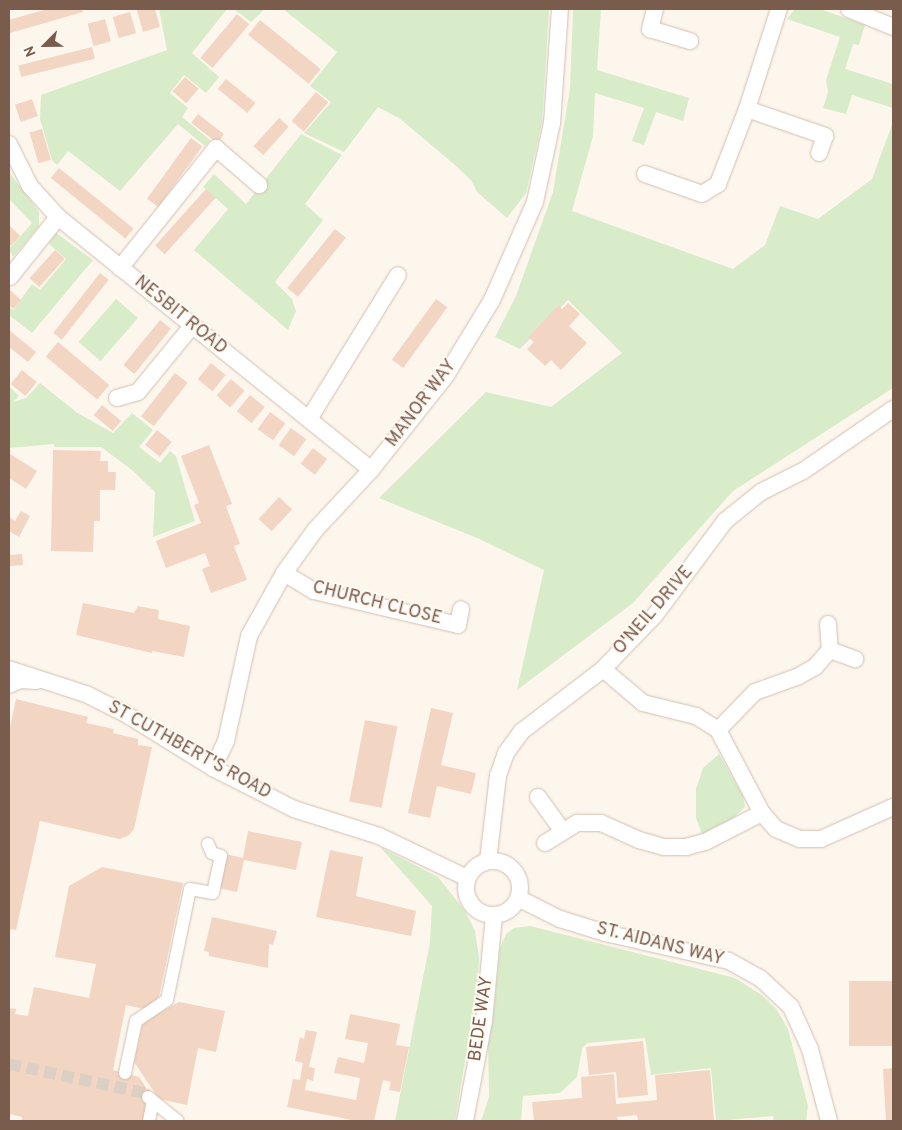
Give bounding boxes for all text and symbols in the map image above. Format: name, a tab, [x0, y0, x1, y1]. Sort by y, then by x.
north arrow	[20, 20, 70, 70]
text: N	[21, 43, 41, 59]
street label: NESBIT ROAD	[129, 272, 231, 360]
street label: MANOR WAY	[382, 356, 462, 452]
street label: O'NEIL DRIVE	[609, 562, 699, 660]
street label: CHURCH CLOSE	[310, 577, 444, 631]
street label: ST CUTHBERT'S ROAD	[103, 697, 275, 805]
street label: ST. AIDANS WAY	[593, 919, 727, 971]
street label: BEDE WAY	[465, 975, 499, 1063]

